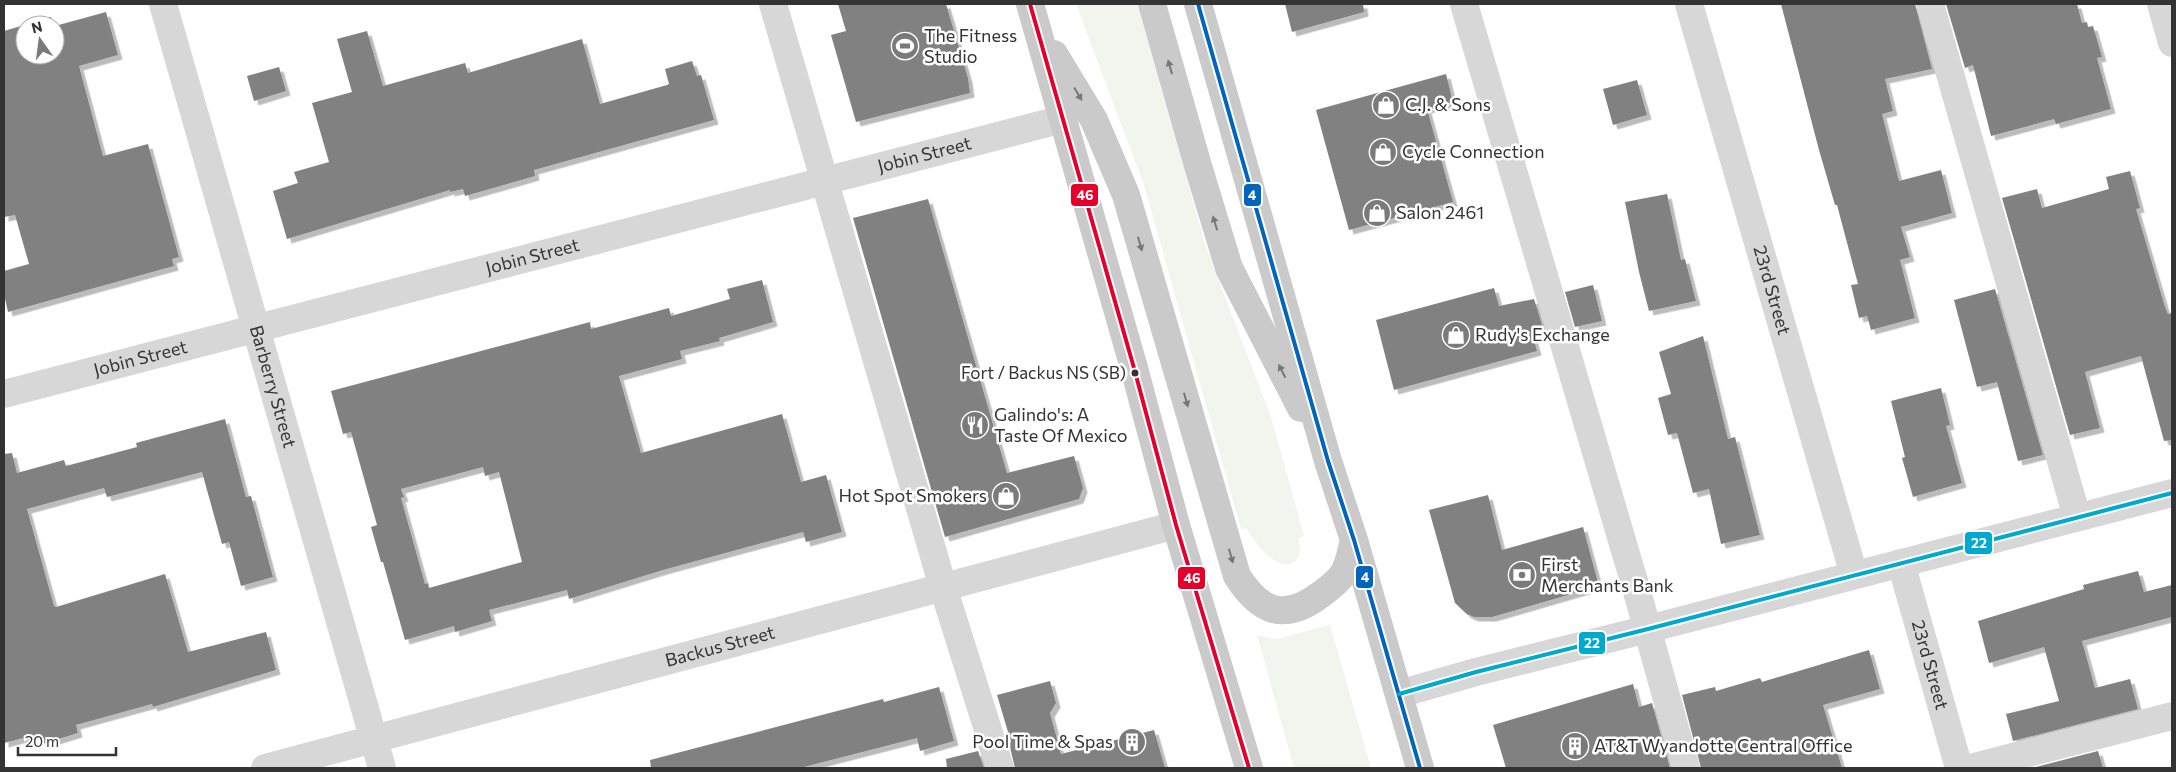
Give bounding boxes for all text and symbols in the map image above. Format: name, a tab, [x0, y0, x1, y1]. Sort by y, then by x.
north arrow	[15, 15, 65, 65]
text: N	[30, 17, 44, 36]
place label: The Fitness Studio	[924, 24, 1017, 67]
sports icon: The Fitness Studio	[890, 31, 920, 61]
one-way arrow	[1165, 59, 1173, 74]
one-way arrow	[1074, 88, 1083, 101]
shop icon: C.J. & Sons	[1371, 90, 1401, 120]
place label: C.J. & Sons	[1405, 93, 1491, 115]
street label: Jobin Street	[875, 131, 973, 177]
shop icon: Cycle Connection	[1368, 137, 1398, 167]
place label: Cycle Connection	[1402, 140, 1545, 162]
line badge: 46	[1070, 183, 1099, 207]
line badge: 4	[1243, 183, 1262, 207]
text: 46	[1076, 186, 1094, 203]
text: 4	[1248, 186, 1257, 203]
shop icon: Salon 2461	[1362, 198, 1392, 228]
place label: Salon 2461	[1396, 201, 1484, 223]
one-way arrow	[1211, 215, 1219, 230]
street label: Jobin Street	[483, 233, 581, 279]
one-way arrow	[1137, 236, 1145, 251]
street label: 23rd Street	[1749, 243, 1796, 337]
shop icon: Rudy's Exchange	[1441, 320, 1471, 350]
street label: Barberry Street	[246, 322, 302, 450]
place label: Rudy's Exchange	[1475, 323, 1610, 345]
street label: Jobin Street	[91, 335, 189, 380]
place label: Fort / Backus NS (SB)	[961, 362, 1126, 383]
one-way arrow	[1278, 363, 1286, 378]
marker: Fort / Backus NS (SB)	[1130, 368, 1140, 378]
one-way arrow	[1182, 392, 1190, 407]
place label: Galindo's: A Taste Of Mexico	[994, 403, 1128, 446]
restaurant icon: Galindo's: A Taste Of Mexico	[960, 410, 990, 440]
shop icon: Hot Spot Smokers	[991, 481, 1021, 511]
place label: Hot Spot Smokers	[838, 484, 987, 506]
line badge: 22	[1964, 531, 1993, 555]
text: 22	[1971, 534, 1987, 551]
one-way arrow	[1227, 549, 1235, 564]
place label: First Merchants Bank	[1541, 553, 1674, 596]
bank icon: First Merchants Bank	[1507, 560, 1537, 590]
line badge: 4	[1355, 565, 1374, 589]
line badge: 46	[1177, 566, 1206, 590]
text: 4	[1361, 568, 1370, 585]
text: 46	[1183, 569, 1201, 586]
street label: 23rd Street	[1908, 617, 1954, 712]
street label: Backus Street	[663, 621, 777, 671]
line badge: 22	[1578, 631, 1606, 655]
text: 22	[1584, 634, 1600, 651]
scale bar	[18, 724, 115, 756]
building icon: Pool Time & Spas	[1117, 727, 1147, 757]
place label: Pool Time & Spas	[972, 730, 1113, 752]
building icon: AT&T Wyandotte Central Office	[1560, 731, 1590, 761]
text: 20 m	[25, 732, 59, 750]
place label: AT&T Wyandotte Central Office	[1594, 734, 1853, 756]

